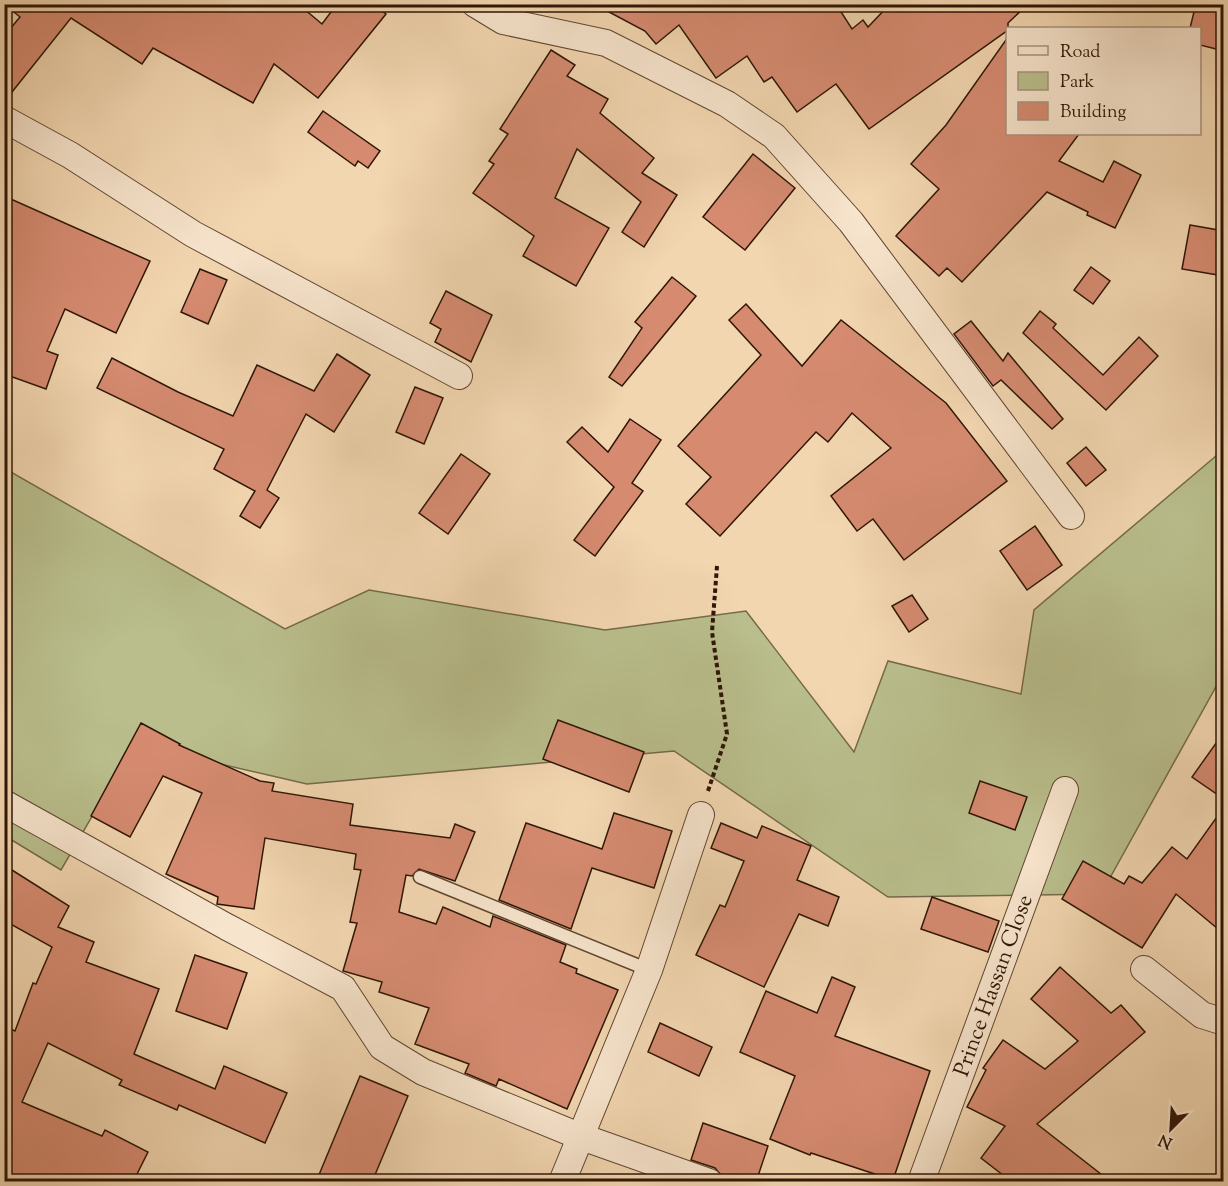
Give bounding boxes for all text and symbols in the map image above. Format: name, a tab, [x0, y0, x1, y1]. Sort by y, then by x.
legend	[1006, 27, 1201, 135]
text: Road	[1060, 40, 1100, 66]
text: Park	[1060, 70, 1095, 96]
text: Building	[1060, 100, 1126, 126]
street label: Prince Hassan Close	[947, 891, 1043, 1081]
north arrow	[1141, 1099, 1201, 1159]
text: N	[1155, 1127, 1176, 1154]

